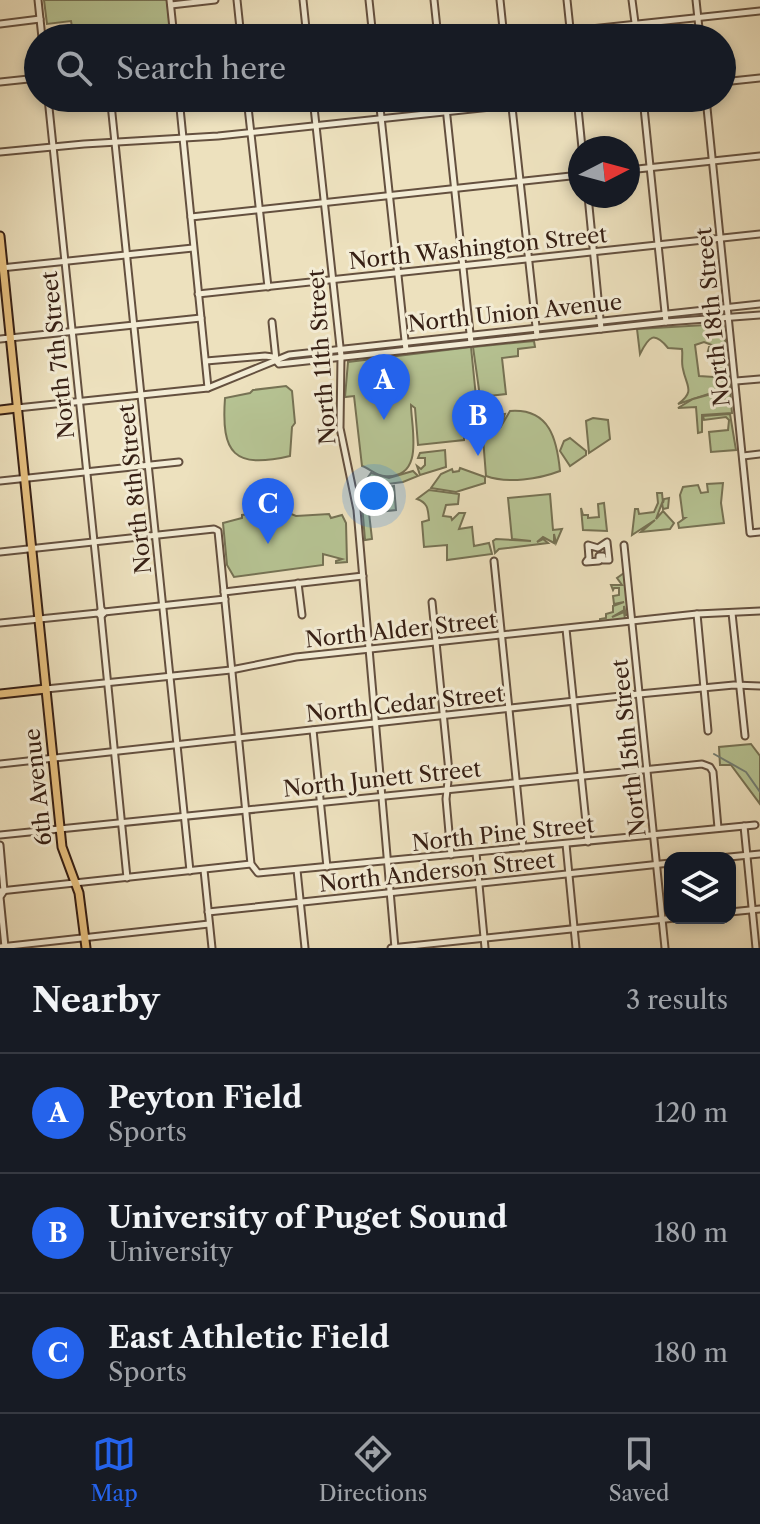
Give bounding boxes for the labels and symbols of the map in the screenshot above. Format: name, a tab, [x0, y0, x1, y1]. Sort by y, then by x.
north arrow	[568, 136, 640, 208]
street label: North Washington Street	[348, 221, 609, 275]
street label: North 18th Street	[690, 226, 736, 408]
street label: North 11th Street	[302, 268, 342, 446]
street label: North 7th Street	[36, 270, 80, 440]
street label: North Union Avenue	[407, 288, 623, 338]
pin: A	[358, 354, 410, 420]
pin: B	[452, 390, 504, 456]
street label: North 8th Street	[113, 403, 157, 575]
your location	[354, 476, 394, 516]
pin: C	[242, 478, 294, 544]
street label: North Alder Street	[304, 606, 498, 653]
street label: North 15th Street	[606, 657, 652, 838]
street label: North Cedar Street	[305, 680, 506, 728]
street label: 6th Avenue	[18, 727, 58, 847]
street label: North Junett Street	[282, 755, 482, 803]
street label: North Pine Street	[410, 811, 596, 857]
street label: North Anderson Street	[318, 846, 556, 898]

